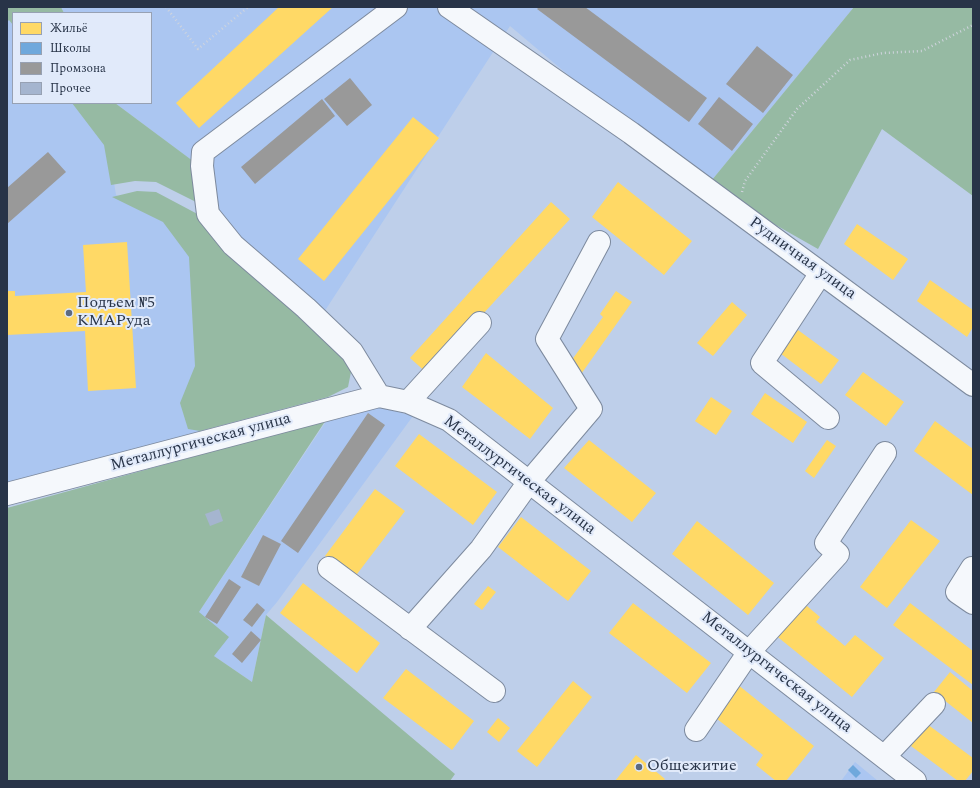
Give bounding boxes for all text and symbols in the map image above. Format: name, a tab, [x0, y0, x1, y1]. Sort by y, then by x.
legend	[12, 12, 152, 104]
text: Жильё	[50, 19, 88, 38]
text: Школы	[50, 39, 91, 58]
text: Промзона	[50, 59, 106, 78]
text: Прочее	[50, 79, 91, 98]
street label: Рудничная улица	[745, 214, 859, 304]
place label: Подъем №5 КМАРуда	[77, 294, 155, 332]
marker: Подъем №5 КМАРуда	[64, 308, 74, 318]
street label: Металлургическая улица	[109, 410, 293, 476]
street label: Металлургическая улица	[439, 412, 599, 540]
street label: Металлургическая улица	[697, 608, 855, 738]
place label: Общежитие	[647, 757, 737, 777]
marker: Общежитие	[634, 762, 644, 772]

